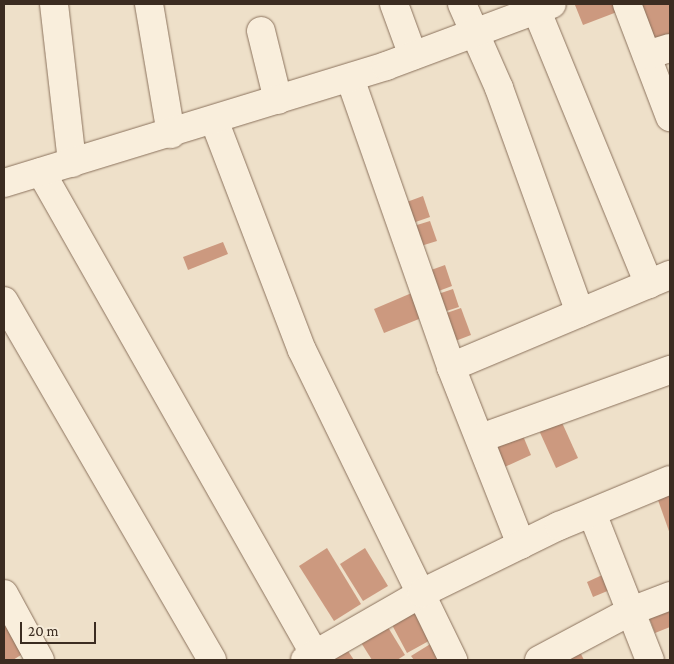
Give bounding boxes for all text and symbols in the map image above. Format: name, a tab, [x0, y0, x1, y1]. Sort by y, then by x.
scale bar	[22, 612, 99, 644]
text: 20 m	[28, 623, 59, 639]

